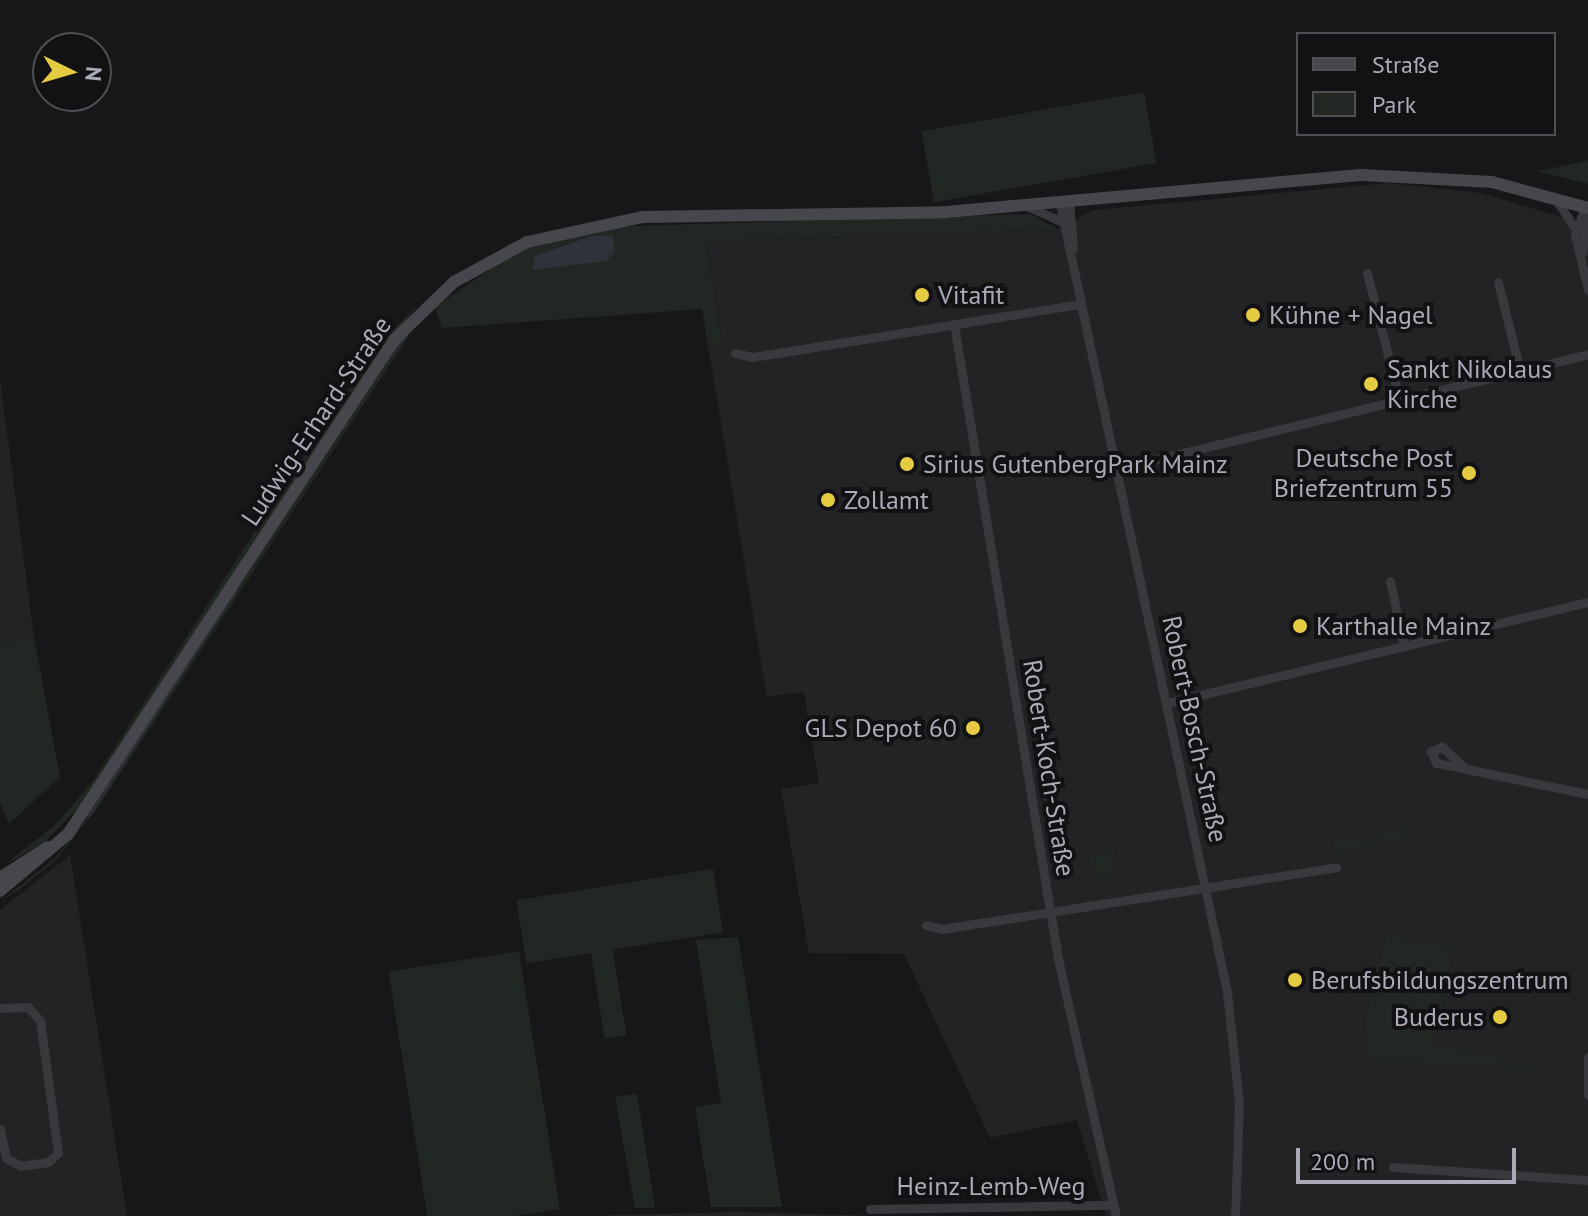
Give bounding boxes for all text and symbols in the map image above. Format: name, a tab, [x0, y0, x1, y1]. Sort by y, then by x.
north arrow	[32, 32, 112, 112]
legend	[1296, 32, 1556, 136]
text: Straße	[1372, 49, 1439, 80]
text: N	[79, 65, 108, 82]
text: Park	[1372, 89, 1416, 120]
place label: Vitafit	[938, 279, 1004, 311]
marker: Vitafit	[913, 286, 931, 304]
place label: Kühne + Nagel	[1269, 299, 1433, 331]
marker: Kühne + Nagel	[1244, 306, 1262, 324]
street label: Ludwig-Erhard-Straße	[234, 311, 398, 531]
place label: Sankt Nikolaus Kirche	[1387, 353, 1552, 414]
marker: Sankt Nikolaus Kirche	[1362, 375, 1380, 393]
place label: Deutsche Post Briefzentrum 55	[1274, 442, 1453, 504]
place label: Sirius GutenbergPark Mainz	[923, 448, 1228, 480]
marker: Sirius GutenbergPark Mainz	[898, 455, 916, 473]
marker: Deutsche Post Briefzentrum 55	[1460, 464, 1478, 482]
place label: Zollamt	[844, 484, 929, 516]
marker: Zollamt	[819, 491, 837, 509]
place label: Karthalle Mainz	[1316, 610, 1491, 642]
street label: Robert-Bosch-Straße	[1156, 613, 1234, 845]
marker: Karthalle Mainz	[1291, 617, 1309, 635]
street label: Robert-Koch-Straße	[1016, 657, 1082, 879]
place label: GLS Depot 60	[805, 712, 957, 744]
marker: GLS Depot 60	[964, 719, 982, 737]
place label: Berufsbildungszentrum	[1311, 964, 1569, 996]
marker: Berufsbildungszentrum	[1286, 971, 1304, 989]
place label: Buderus	[1394, 1001, 1484, 1033]
marker: Buderus	[1491, 1008, 1509, 1026]
scale bar	[1300, 1132, 1520, 1182]
text: 200 m	[1310, 1146, 1375, 1177]
street label: Heinz-Lemb-Weg	[897, 1170, 1085, 1202]

